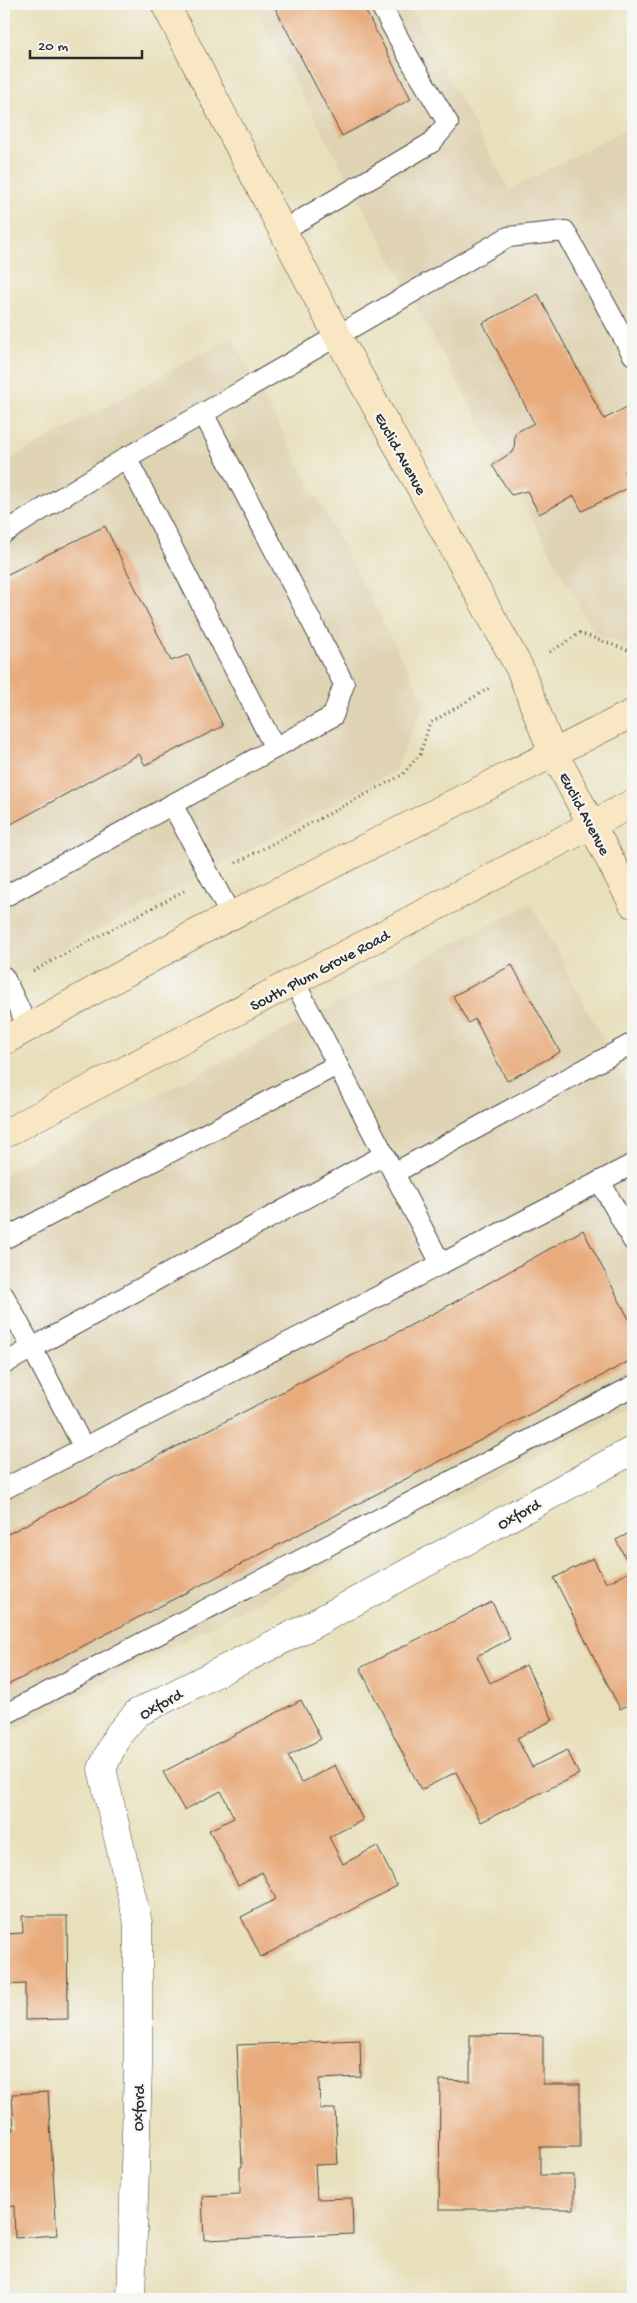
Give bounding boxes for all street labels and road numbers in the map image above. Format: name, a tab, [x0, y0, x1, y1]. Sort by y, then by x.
street label: Euclid Avenue	[369, 410, 430, 500]
street label: Euclid Avenue	[553, 770, 613, 860]
street label: South Plum Grove Road	[248, 926, 395, 1017]
street label: Oxford	[495, 1496, 546, 1536]
street label: Oxford	[137, 1686, 188, 1726]
street label: Oxford	[130, 2083, 151, 2132]

